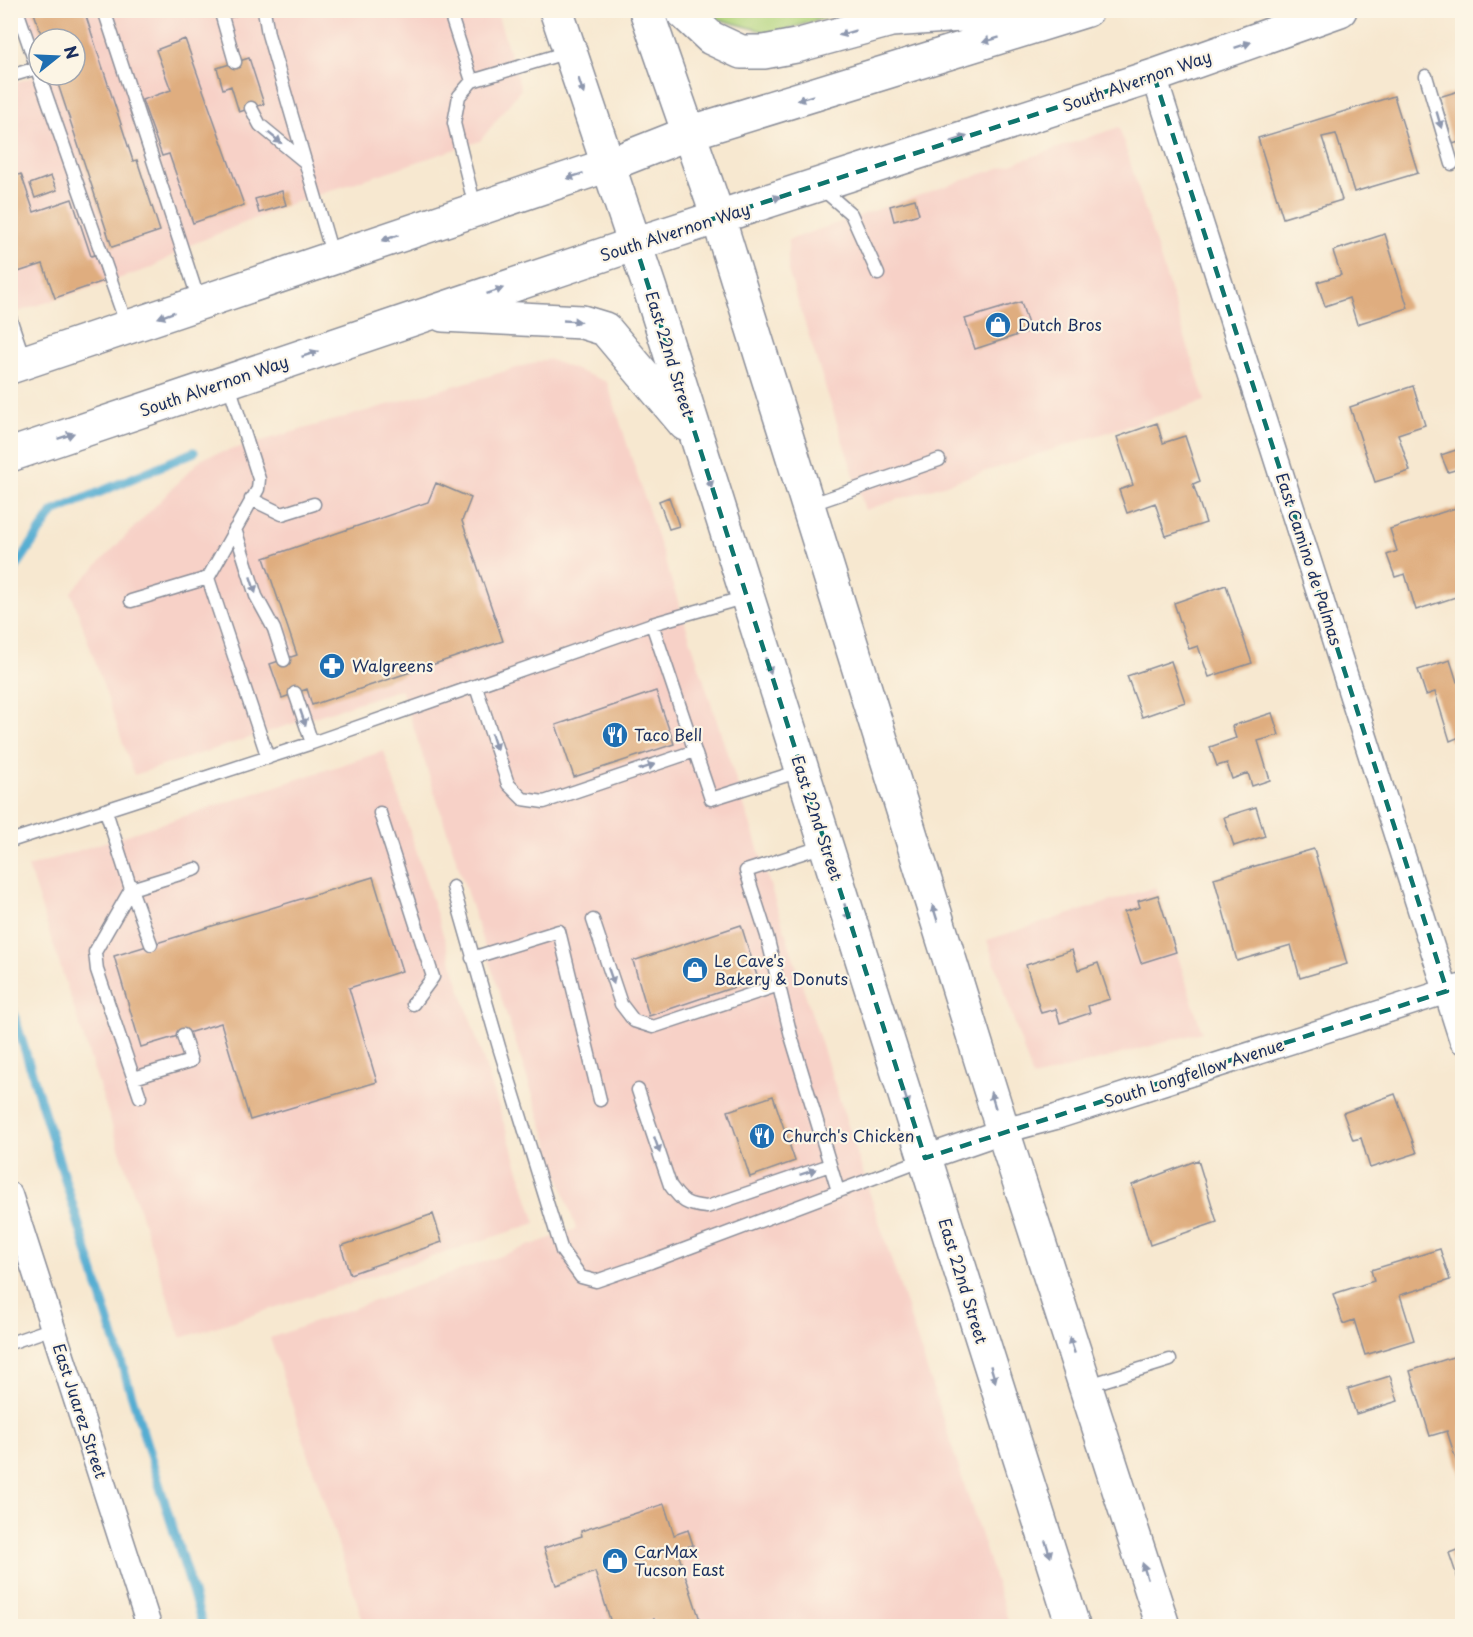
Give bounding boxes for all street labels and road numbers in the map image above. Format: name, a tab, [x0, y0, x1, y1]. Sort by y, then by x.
street label: South Alvernon Way	[1059, 43, 1214, 117]
street label: South Alvernon Way	[597, 196, 753, 267]
street label: East 22nd Street	[640, 288, 702, 420]
street label: South Alvernon Way	[136, 348, 291, 422]
street label: East Camino de Palmas	[1271, 469, 1349, 648]
street label: East 22nd Street	[786, 752, 850, 884]
street label: South Longfellow Avenue	[1100, 1031, 1287, 1113]
street label: East 22nd Street	[933, 1215, 995, 1347]
street label: East Juarez Street	[48, 1340, 114, 1482]

